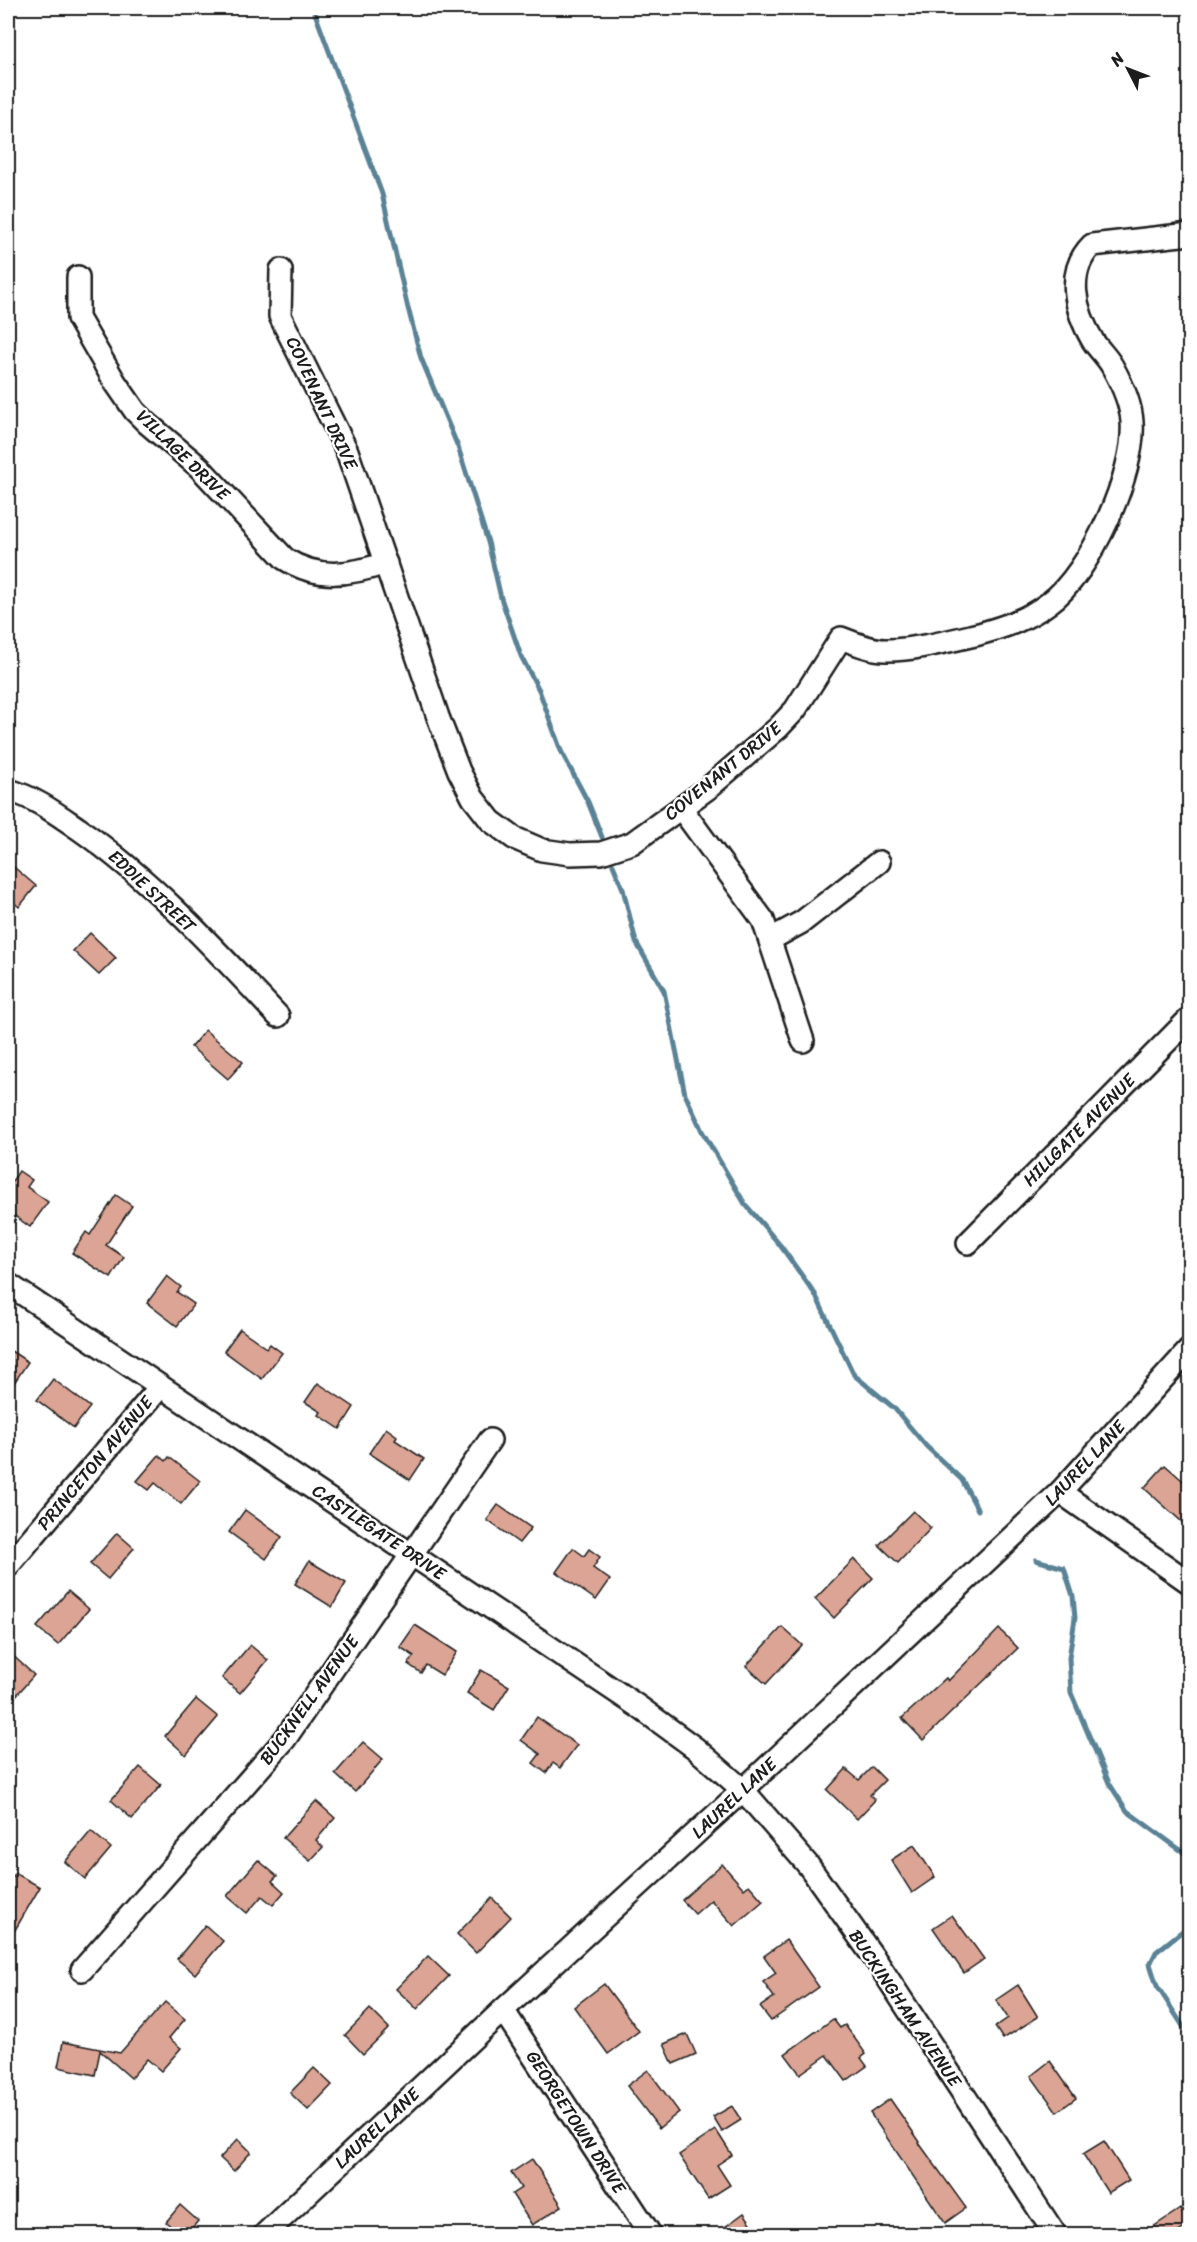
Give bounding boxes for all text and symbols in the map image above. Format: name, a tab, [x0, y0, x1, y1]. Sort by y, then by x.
north arrow	[1098, 39, 1158, 99]
text: N	[1102, 45, 1132, 74]
street label: COVENANT DRIVE	[277, 331, 367, 476]
street label: VILLAGE DRIVE	[128, 401, 238, 509]
street label: COVENANT DRIVE	[657, 713, 790, 829]
street label: EDDIE STREET	[100, 841, 204, 941]
street label: HILLGATE AVENUE	[1015, 1065, 1144, 1194]
street label: PRINCETON AVENUE	[29, 1388, 162, 1538]
street label: LAUREL LANE	[1036, 1412, 1134, 1514]
street label: CASTLEGATE DRIVE	[305, 1475, 453, 1589]
street label: BUCKNELL AVENUE	[251, 1627, 368, 1772]
street label: LAUREL LANE	[683, 1749, 785, 1847]
street label: BUCKINGHAM AVENUE	[840, 1922, 971, 2094]
street label: GEORGETOWN DRIVE	[517, 2044, 635, 2201]
street label: LAUREL LANE	[326, 2079, 428, 2177]

